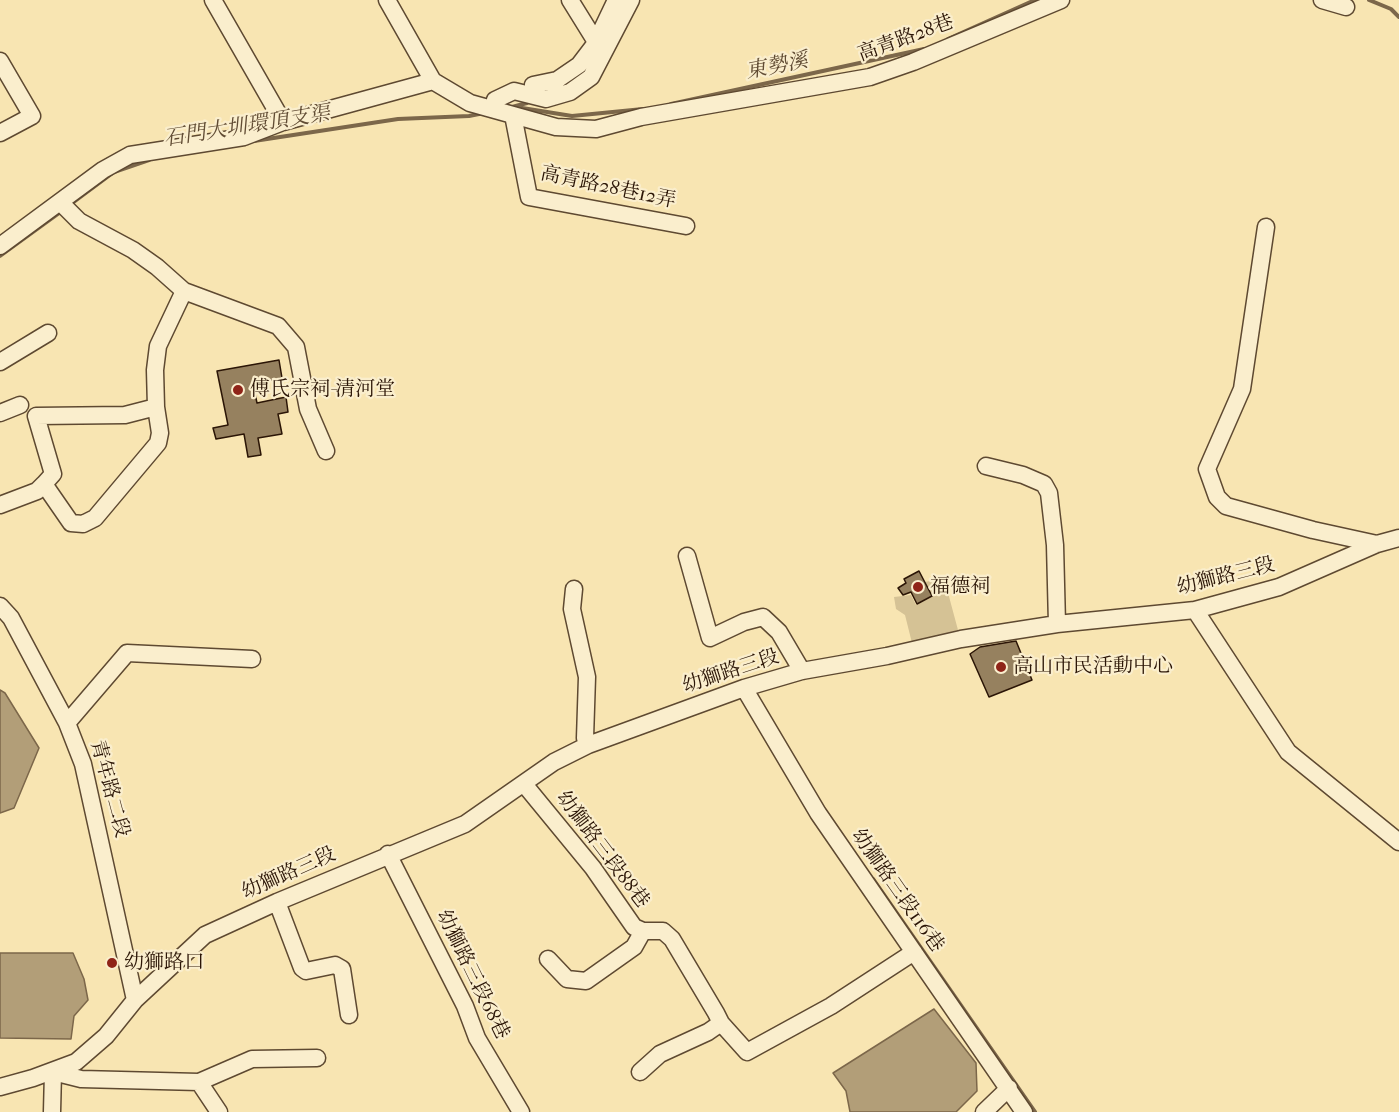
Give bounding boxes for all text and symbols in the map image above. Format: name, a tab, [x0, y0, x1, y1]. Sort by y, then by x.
street label: 高青路28巷	[855, 11, 957, 67]
water label: 東勢溪	[744, 49, 810, 85]
water label: 石門大圳環頂支渠	[162, 101, 332, 153]
street label: 高青路28巷12弄	[538, 162, 678, 214]
place label: 傅氏宗祠-清河堂	[250, 378, 395, 402]
marker: 傅氏宗祠-清河堂	[231, 383, 245, 397]
street label: 幼獅路三段	[1175, 553, 1277, 601]
place label: 福德祠	[930, 575, 990, 599]
marker: 福德祠	[911, 580, 925, 594]
street label: 幼獅路三段	[680, 645, 782, 699]
place label: 高山市民活動中心	[1013, 655, 1173, 679]
marker: 高山市民活動中心	[994, 660, 1008, 674]
street label: 青年路二段	[84, 738, 134, 840]
street label: 幼獅路三段88巷	[550, 787, 654, 913]
street label: 幼獅路三段116巷	[846, 825, 948, 957]
street label: 幼獅路三段	[238, 843, 340, 905]
street label: 幼獅路三段68巷	[430, 906, 514, 1044]
place label: 幼獅路口	[124, 951, 204, 975]
marker: 幼獅路口	[105, 956, 119, 970]

